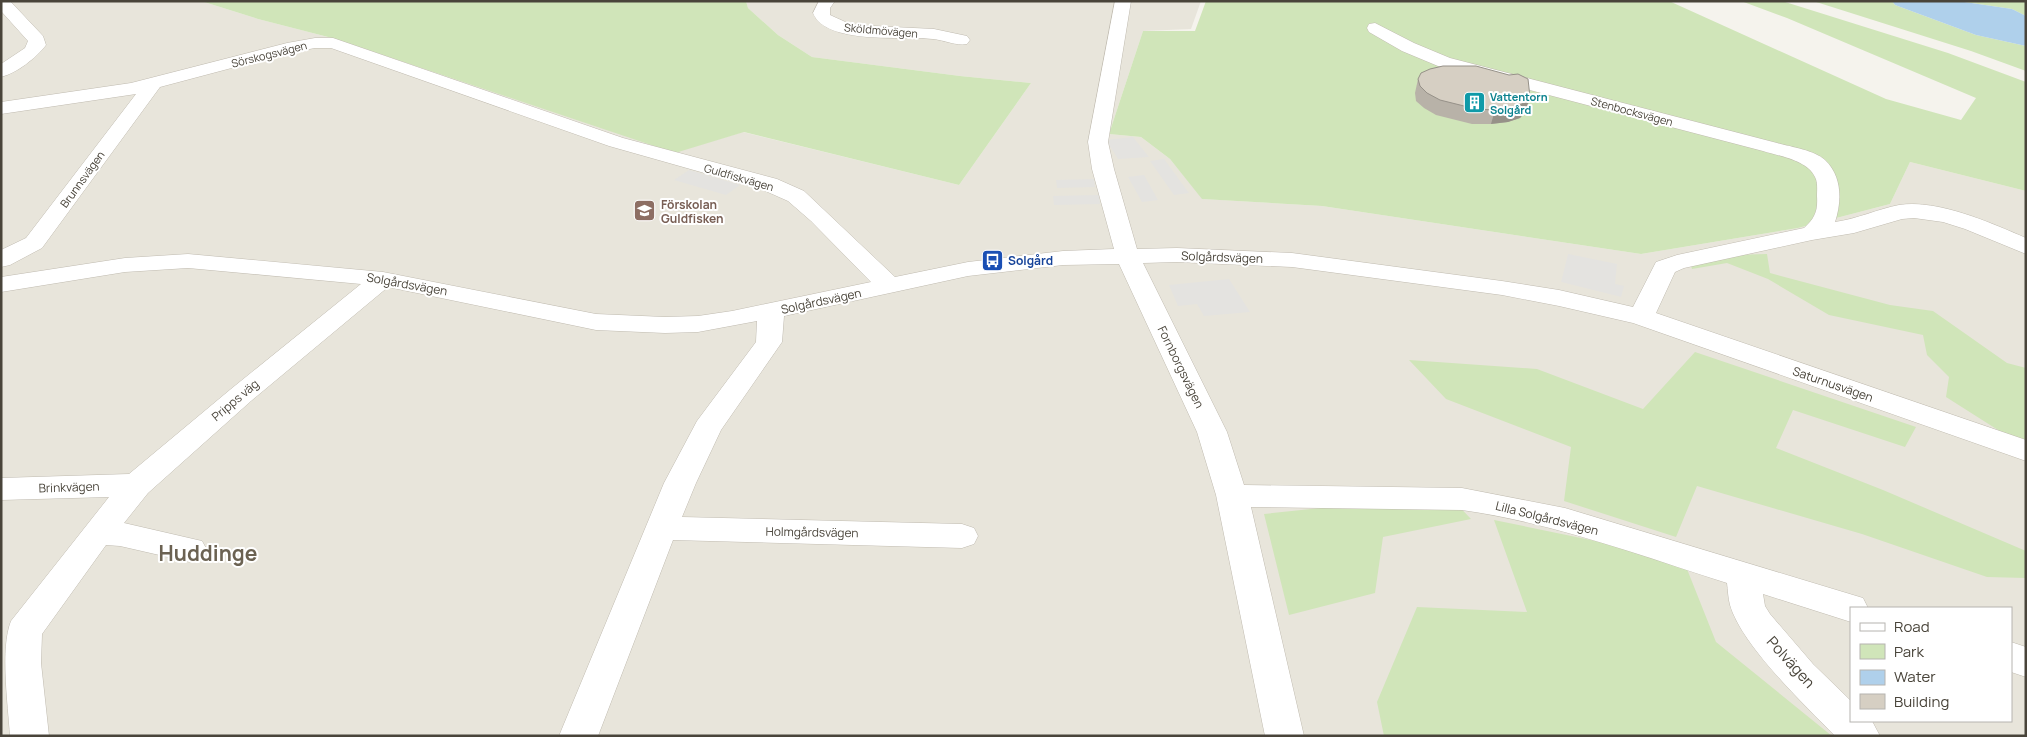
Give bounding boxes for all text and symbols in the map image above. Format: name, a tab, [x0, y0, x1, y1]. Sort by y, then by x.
street label: Sköldmövägen	[843, 19, 919, 41]
street label: Sörskogsvägen	[230, 37, 308, 71]
place label: Vattentorn Solgård	[1490, 89, 1548, 117]
building icon: Vattentorn Solgård	[1462, 90, 1486, 114]
street label: Stenbocksvägen	[1589, 93, 1675, 129]
street label: Brunnsvägen	[56, 148, 108, 210]
street label: Guldfiskvägen	[702, 160, 776, 194]
place label: Förskolan Guldfisken	[661, 196, 724, 227]
school or university icon: Förskolan Guldfisken	[633, 199, 657, 223]
street label: Solgårdsvägen	[1181, 247, 1263, 267]
bus stop icon: Solgård	[980, 248, 1004, 272]
place label: Solgård	[1008, 252, 1053, 269]
street label: Solgårdsvägen	[365, 269, 449, 299]
street label: Solgårdsvägen	[779, 284, 863, 318]
street label: Fornborgsvägen	[1154, 323, 1208, 411]
street label: Saturnusvägen	[1790, 362, 1876, 406]
street label: Pripps väg	[208, 375, 262, 425]
street label: Brinkvägen	[38, 477, 100, 497]
street label: Lilla Solgårdsvägen	[1494, 497, 1600, 539]
street label: Holmgårdsvägen	[765, 523, 859, 541]
district label: Huddinge	[159, 539, 257, 567]
legend	[1850, 607, 2012, 722]
text: Road	[1894, 616, 1930, 637]
street label: Polvägen	[1762, 631, 1820, 693]
text: Park	[1894, 641, 1924, 662]
text: Water	[1894, 666, 1936, 687]
text: Building	[1894, 691, 1949, 712]

